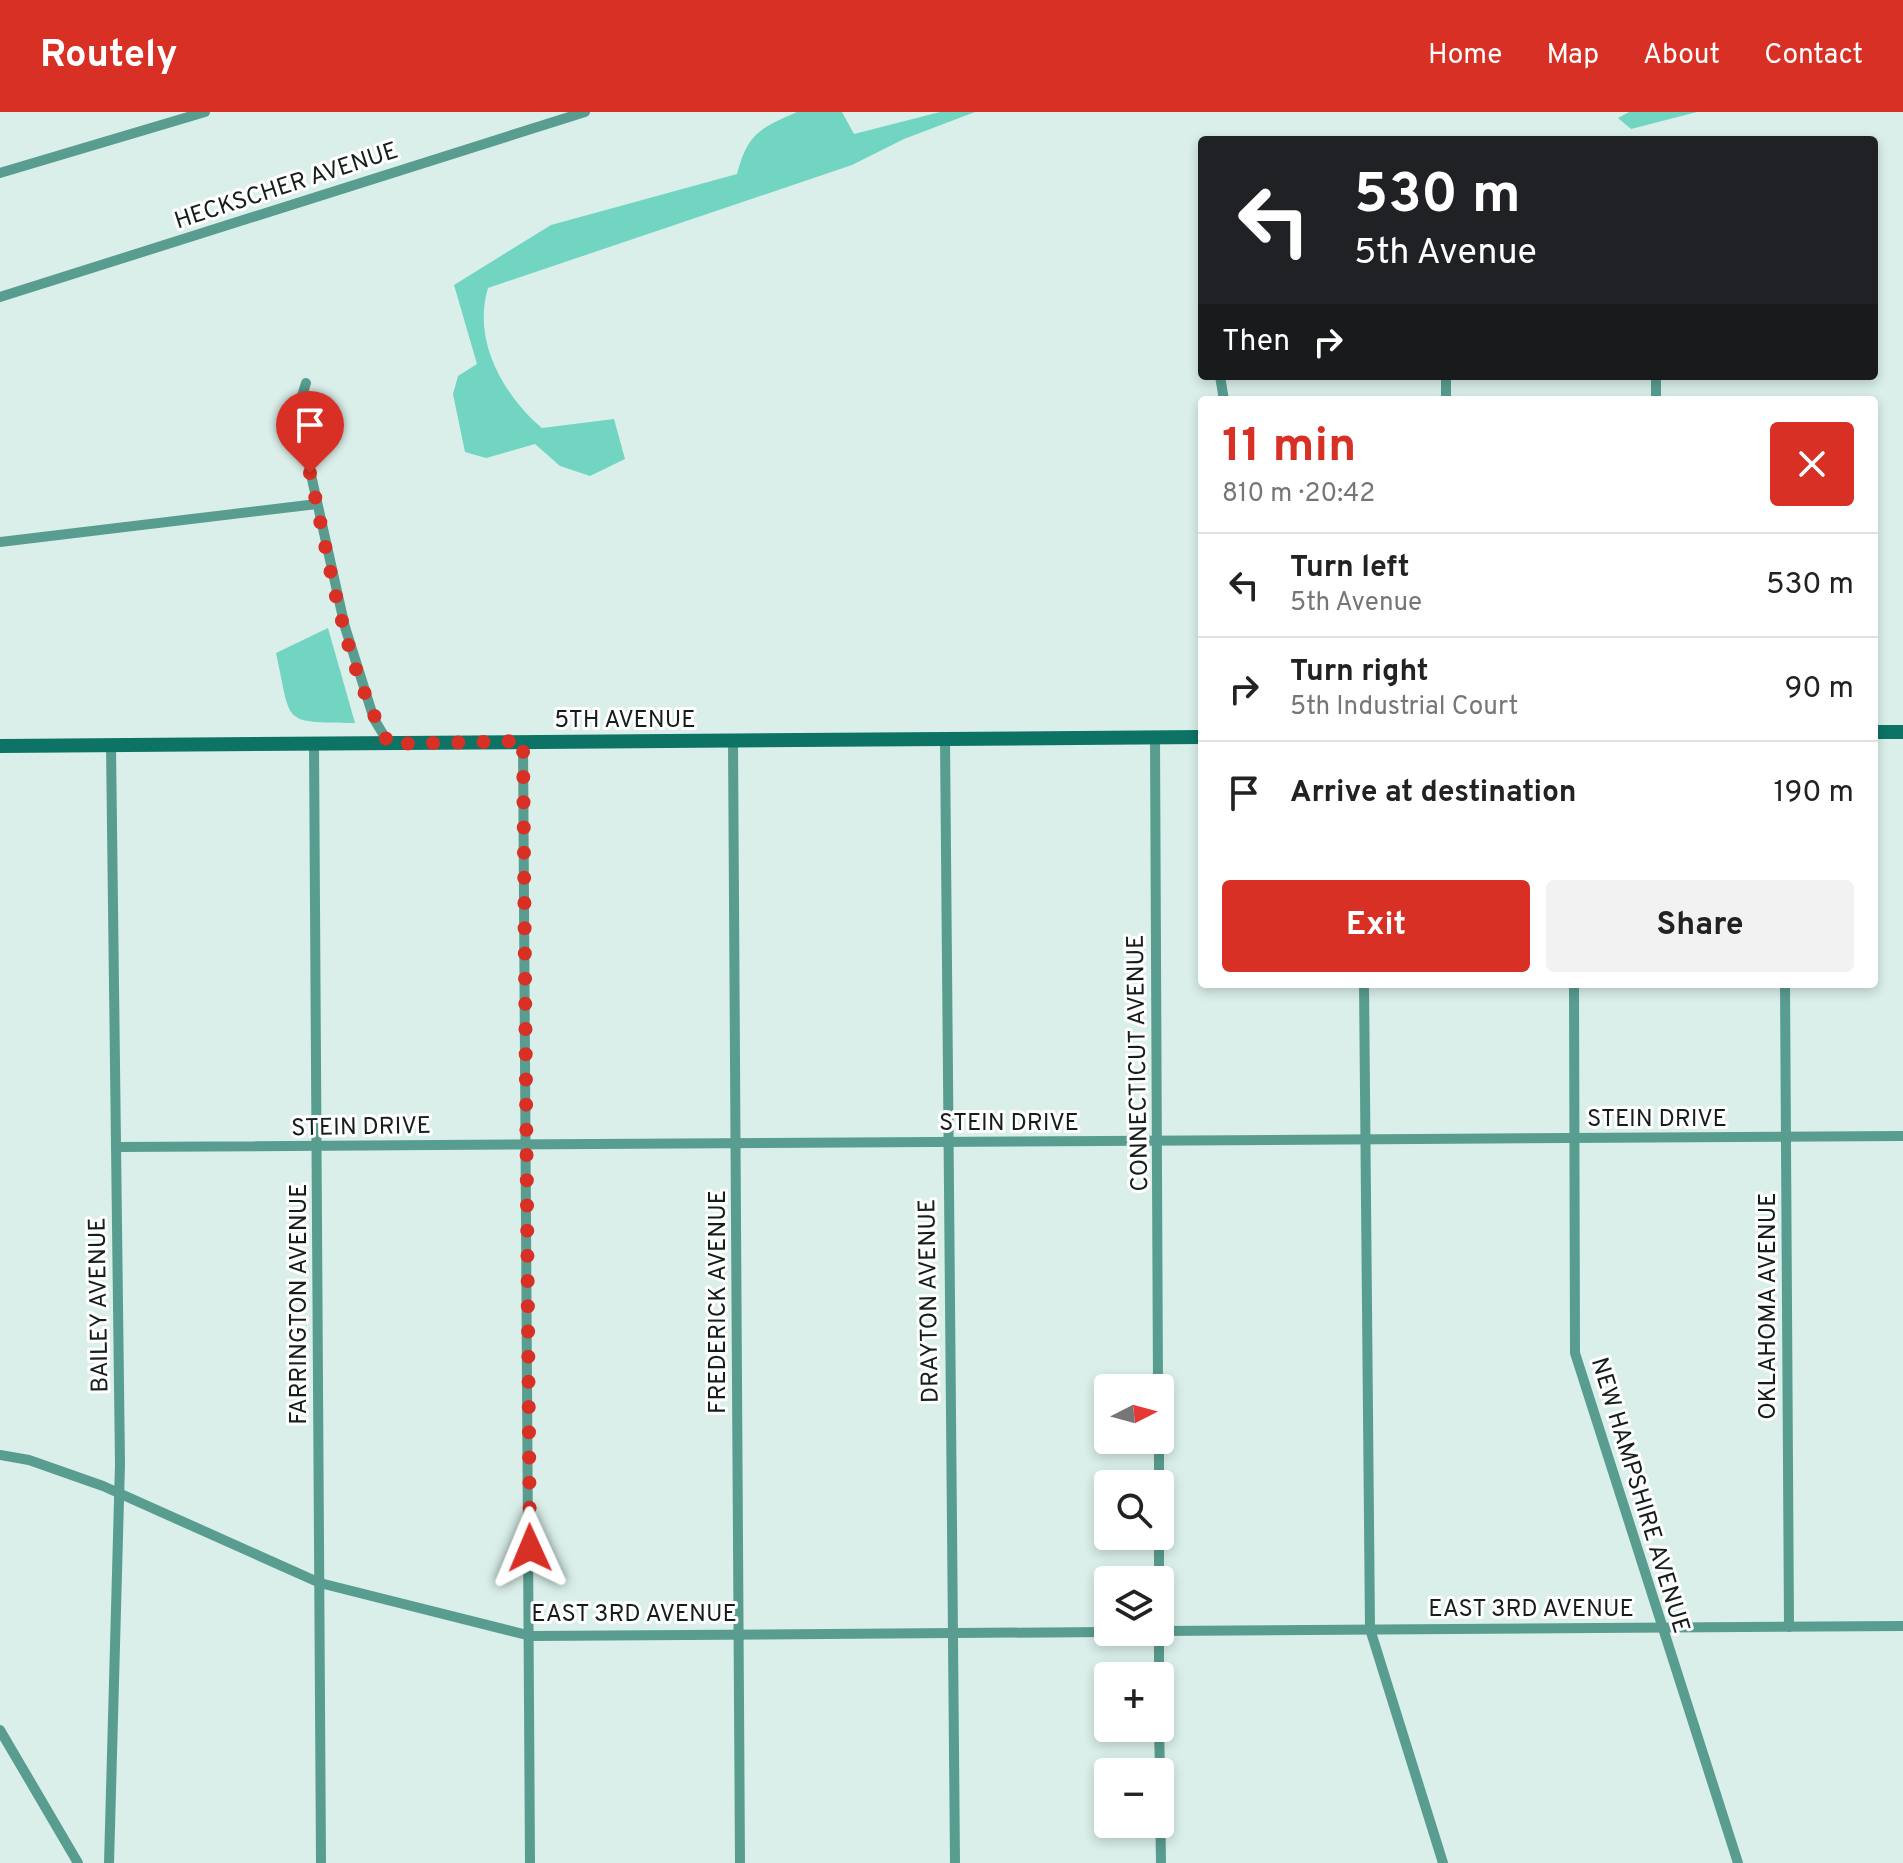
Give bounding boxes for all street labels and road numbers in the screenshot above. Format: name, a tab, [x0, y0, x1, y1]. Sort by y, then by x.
street label: HECKSCHER AVENUE	[171, 137, 402, 237]
street label: 5TH AVENUE	[554, 706, 696, 736]
street label: CONNECTICUT AVENUE	[1122, 934, 1156, 1192]
street label: STEIN DRIVE	[1587, 1105, 1727, 1135]
street label: STEIN DRIVE	[939, 1109, 1079, 1139]
street label: STEIN DRIVE	[291, 1112, 431, 1144]
street label: FARRINGTON AVENUE	[285, 1183, 315, 1425]
street label: FREDERICK AVENUE	[704, 1190, 734, 1414]
street label: OKLAHOMA AVENUE	[1754, 1192, 1784, 1420]
street label: DRAYTON AVENUE	[913, 1199, 947, 1403]
street label: BAILEY AVENUE	[83, 1217, 117, 1393]
street label: NEW HAMPSHIRE AVENUE	[1583, 1354, 1695, 1637]
street label: EAST 3RD AVENUE	[1428, 1595, 1634, 1625]
street label: EAST 3RD AVENUE	[531, 1600, 737, 1630]

